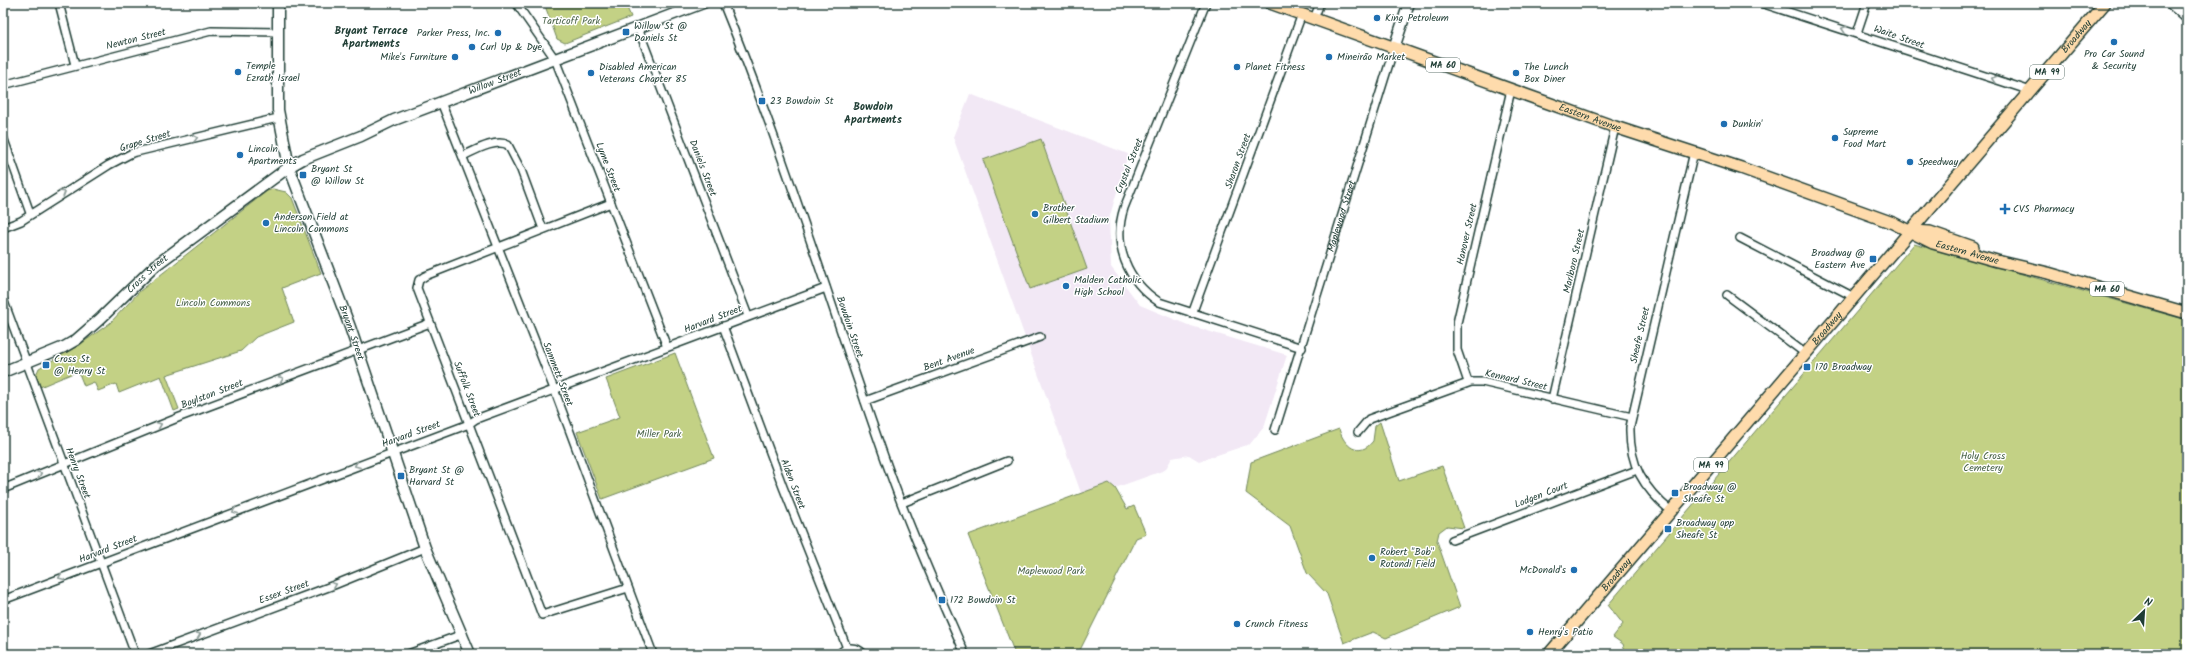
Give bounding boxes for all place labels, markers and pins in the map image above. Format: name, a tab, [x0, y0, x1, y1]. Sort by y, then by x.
place label: King Petroleum	[1385, 10, 1449, 26]
marker: King Petroleum	[1372, 13, 1382, 23]
place label: Willow St @ Daniels St	[634, 18, 688, 46]
place label: Parker Press, Inc.	[417, 25, 490, 41]
marker: Willow St @ Daniels St	[621, 27, 631, 37]
marker: Parker Press, Inc.	[493, 28, 503, 38]
marker: Pro Car Sound & Security	[2109, 37, 2119, 47]
place label: Curl Up & Dye	[480, 39, 543, 55]
marker: Curl Up & Dye	[467, 42, 477, 52]
place label: Pro Car Sound & Security	[2084, 46, 2145, 74]
place label: Mike's Furniture	[380, 49, 447, 65]
place label: Mineirão Market	[1337, 49, 1405, 65]
marker: Mike's Furniture	[450, 52, 460, 62]
marker: Mineirão Market	[1324, 52, 1334, 62]
place label: Temple Ezrath Israel	[246, 58, 300, 86]
place label: Disabled American Veterans Chapter 85	[599, 59, 687, 87]
place label: Planet Fitness	[1245, 59, 1306, 75]
place label: The Lunch Box Diner	[1524, 59, 1569, 87]
marker: Planet Fitness	[1232, 62, 1242, 72]
marker: Temple Ezrath Israel	[233, 67, 243, 77]
marker: Disabled American Veterans Chapter 85	[586, 68, 596, 78]
marker: The Lunch Box Diner	[1511, 68, 1521, 78]
place label: 23 Bowdoin St	[770, 93, 834, 109]
marker: 23 Bowdoin St	[757, 96, 767, 106]
place label: Dunkin'	[1732, 116, 1763, 132]
marker: Dunkin'	[1719, 119, 1729, 129]
place label: Supreme Food Mart	[1843, 124, 1886, 152]
marker: Supreme Food Mart	[1830, 133, 1840, 143]
place label: Lincoln Apartments	[248, 141, 297, 169]
marker: Lincoln Apartments	[235, 150, 245, 160]
place label: Speedway	[1918, 154, 1959, 170]
marker: Speedway	[1905, 157, 1915, 167]
place label: Bryant St @ Willow St	[311, 161, 364, 189]
marker: Bryant St @ Willow St	[298, 170, 308, 180]
place label: Brother Gilbert Stadium	[1043, 200, 1109, 228]
place label: CVS Pharmacy	[2013, 201, 2075, 217]
marker: CVS Pharmacy	[2000, 204, 2010, 214]
place label: Anderson Field at Lincoln Commons	[274, 209, 349, 237]
marker: Brother Gilbert Stadium	[1030, 209, 1040, 219]
marker: Anderson Field at Lincoln Commons	[261, 218, 271, 228]
place label: Broadway @ Eastern Ave	[1811, 245, 1865, 273]
marker: Broadway @ Eastern Ave	[1868, 254, 1878, 264]
place label: Malden Catholic High School	[1074, 272, 1142, 300]
marker: Malden Catholic High School	[1061, 281, 1071, 291]
place label: Cross St @ Henry St	[54, 351, 106, 379]
place label: 170 Broadway	[1815, 359, 1872, 375]
marker: Cross St @ Henry St	[41, 360, 51, 370]
marker: 170 Broadway	[1802, 362, 1812, 372]
place label: Bryant St @ Harvard St	[409, 462, 464, 490]
marker: Bryant St @ Harvard St	[396, 471, 406, 481]
place label: Broadway @ Sheafe St	[1683, 479, 1737, 507]
marker: Broadway @ Sheafe St	[1670, 488, 1680, 498]
place label: Broadway opp Sheafe St	[1676, 515, 1734, 543]
marker: Broadway opp Sheafe St	[1663, 524, 1673, 534]
place label: Robert "Bob" Rotondi Field	[1380, 544, 1436, 572]
marker: Robert "Bob" Rotondi Field	[1367, 553, 1377, 563]
place label: McDonald's	[1520, 562, 1567, 578]
marker: McDonald's	[1569, 565, 1579, 575]
place label: 172 Bowdoin St	[950, 592, 1016, 608]
marker: 172 Bowdoin St	[937, 595, 947, 605]
place label: Crunch Fitness	[1245, 616, 1309, 632]
marker: Crunch Fitness	[1232, 619, 1242, 629]
place label: Henry's Patio	[1538, 624, 1594, 640]
marker: Henry's Patio	[1525, 627, 1535, 637]

